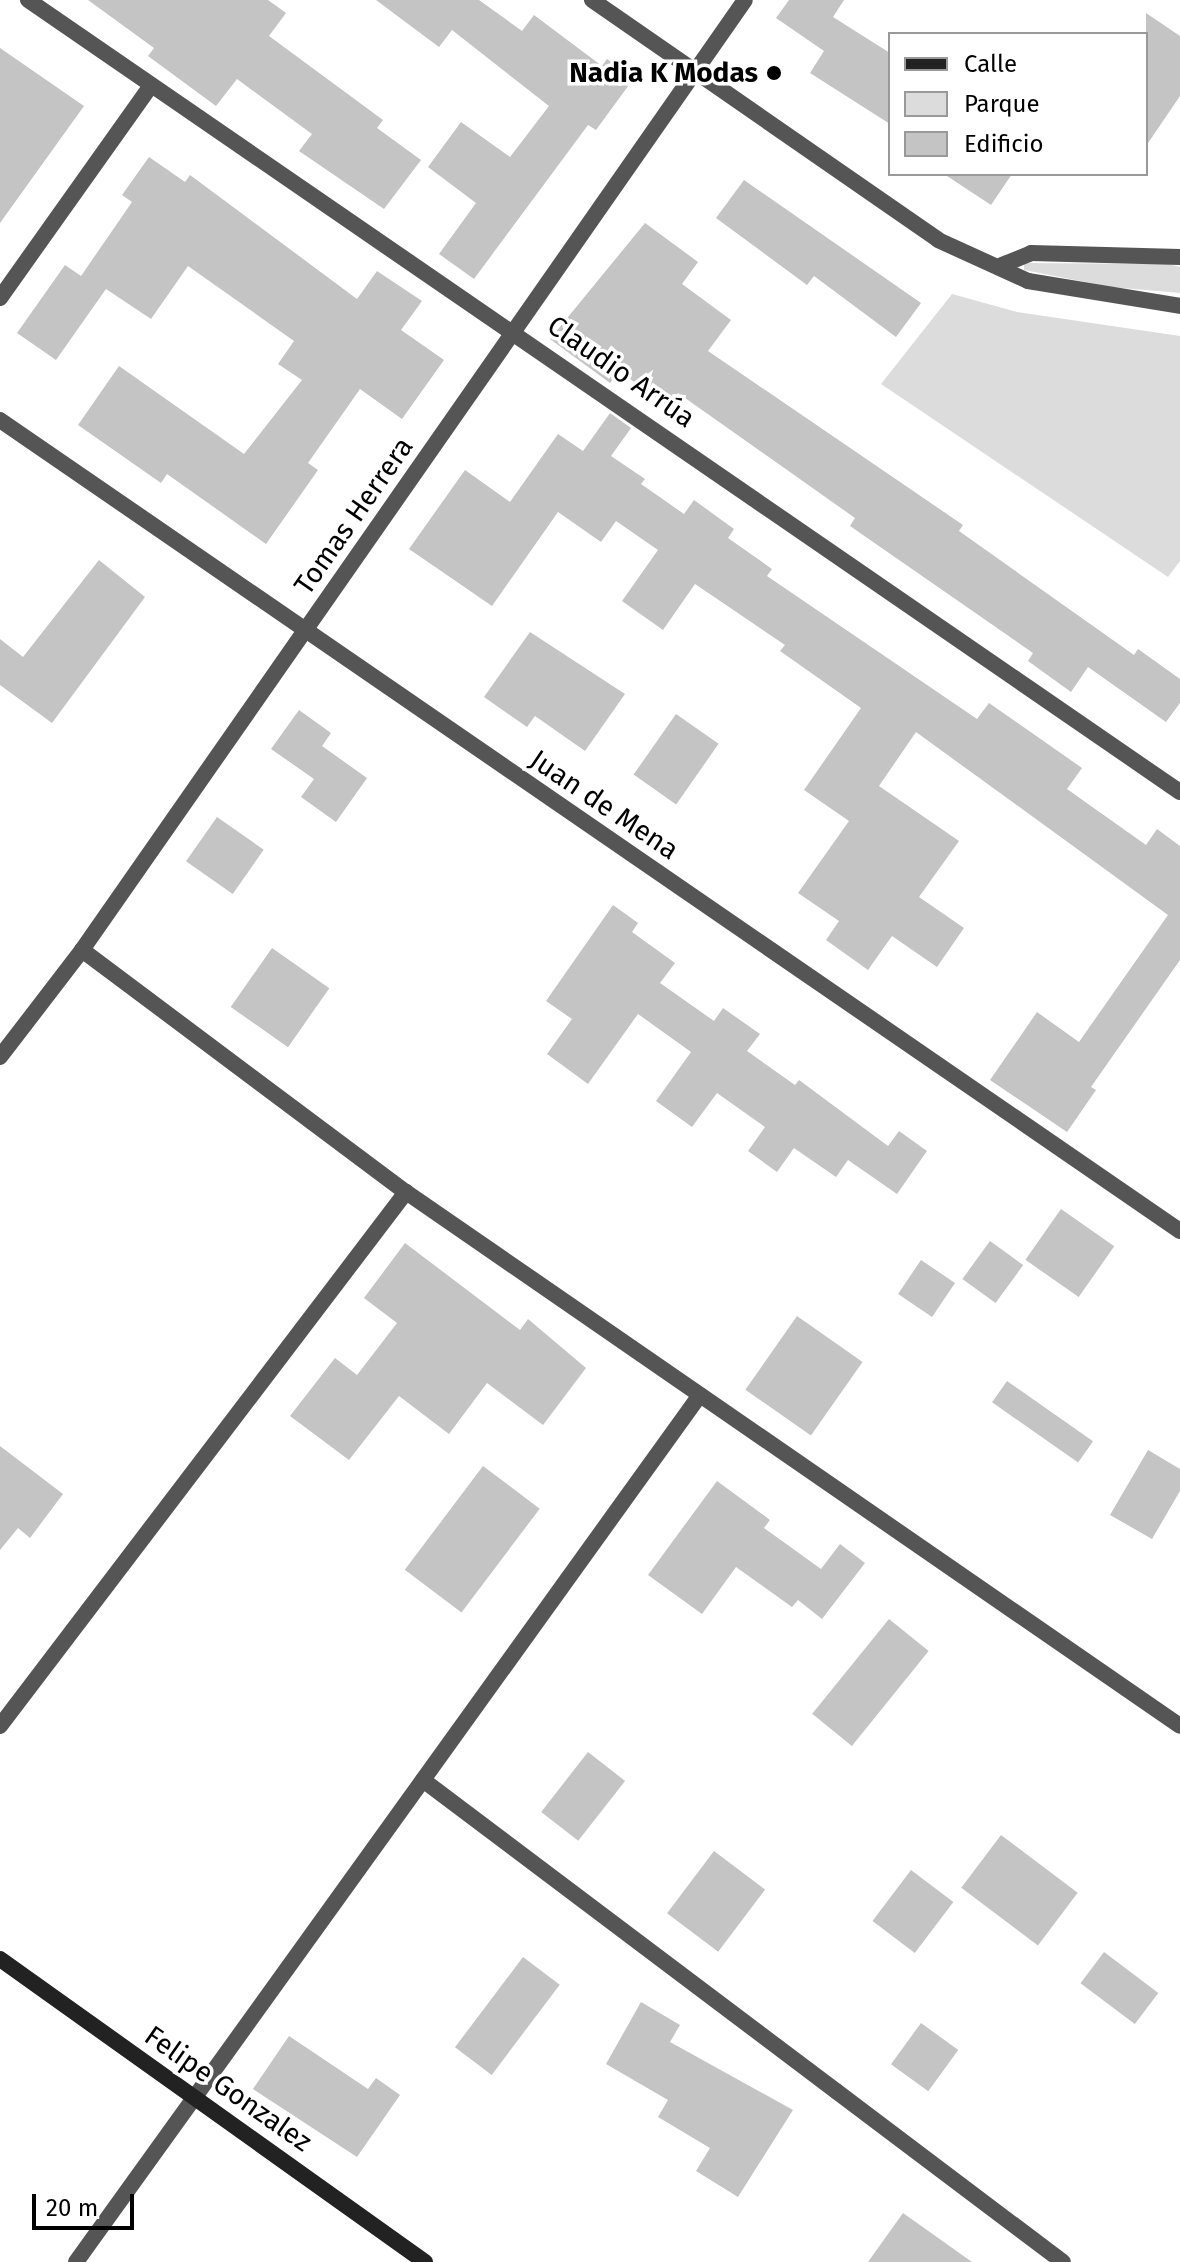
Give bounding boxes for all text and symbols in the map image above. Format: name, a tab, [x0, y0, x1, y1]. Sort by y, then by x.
legend	[888, 32, 1148, 176]
text: Calle	[964, 50, 1017, 78]
place label: Nadia K Modas	[569, 56, 758, 90]
marker: Nadia K Modas	[765, 64, 783, 82]
text: Parque	[964, 90, 1040, 118]
text: Edificio	[964, 130, 1044, 158]
street label: Claudio Arrúa	[541, 309, 701, 435]
street label: Tomas Herrera	[287, 431, 421, 601]
street label: Juan de Mena	[523, 743, 685, 867]
street label: Felipe Gonzalez	[138, 2019, 318, 2159]
scale bar	[36, 2178, 138, 2228]
text: 20 m	[46, 2194, 98, 2222]

